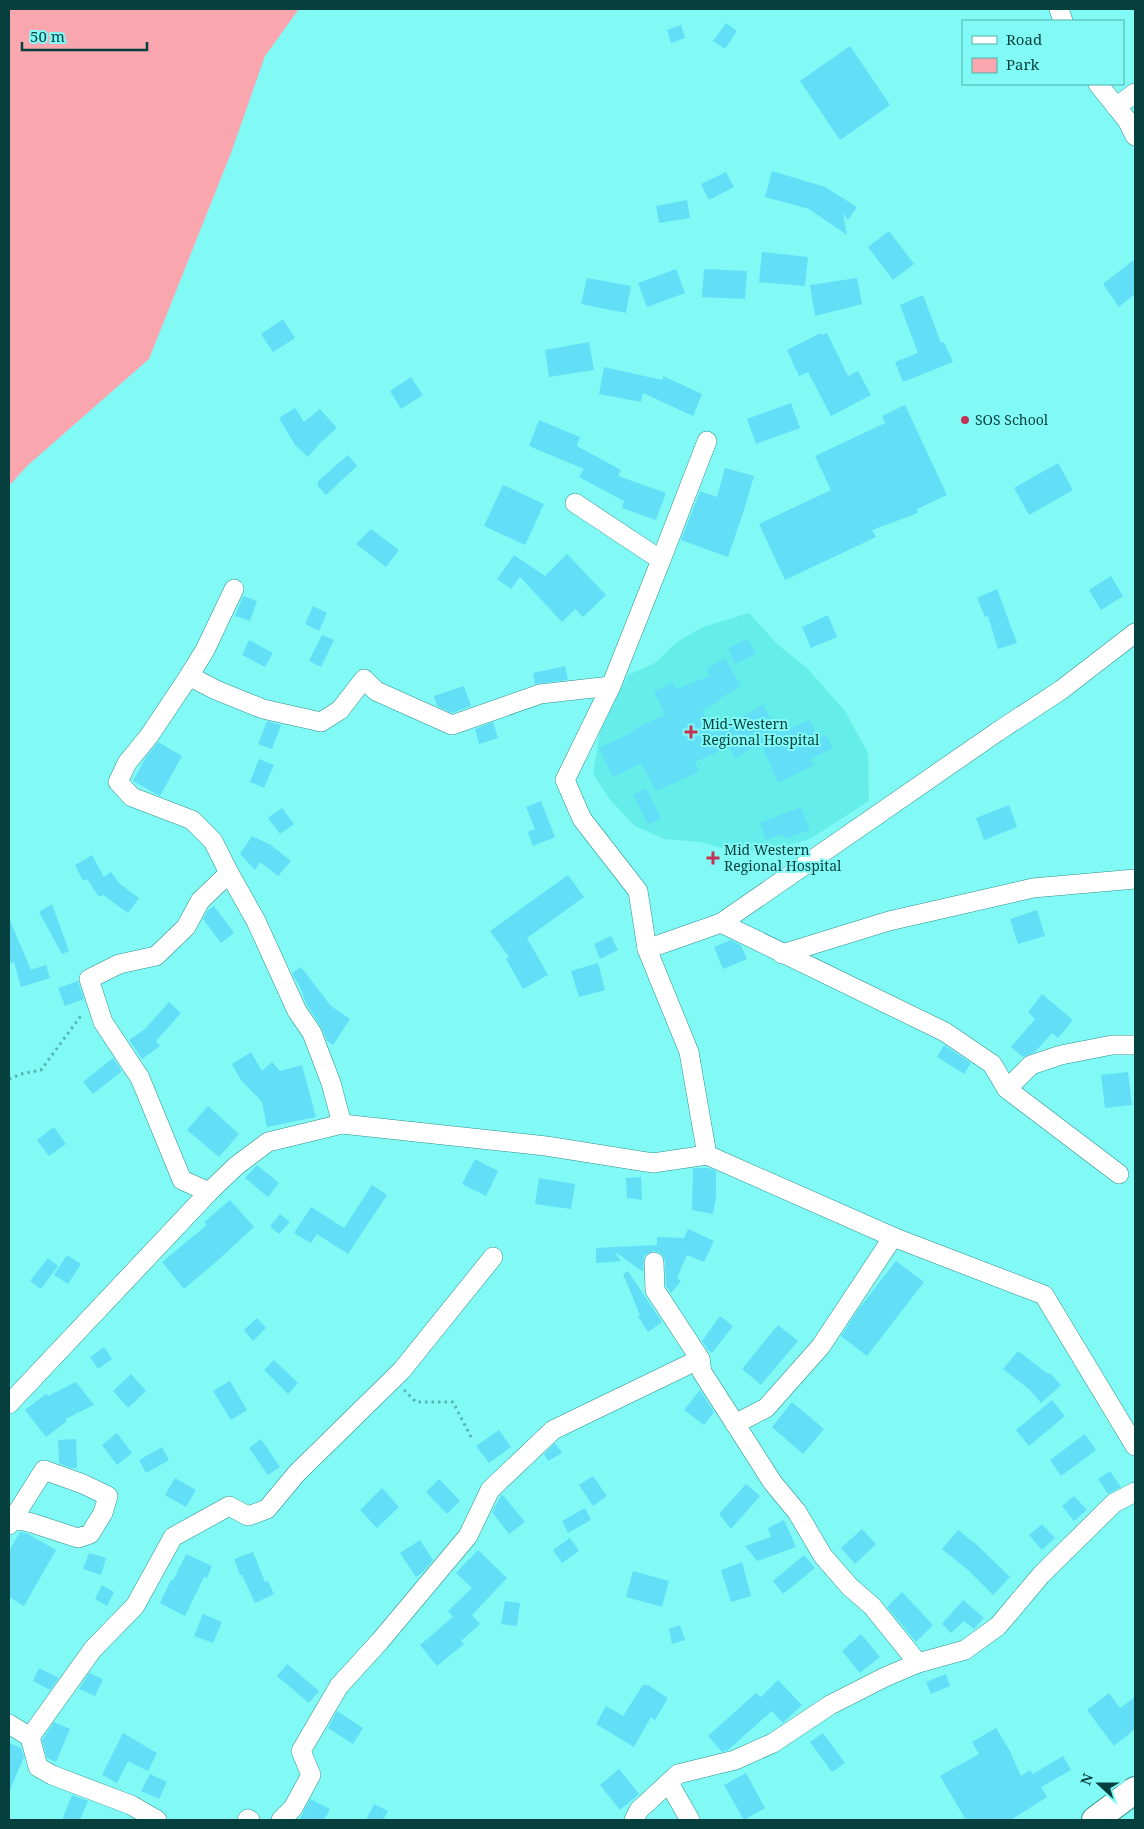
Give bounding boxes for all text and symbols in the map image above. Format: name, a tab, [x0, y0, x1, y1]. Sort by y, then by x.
scale bar	[22, 20, 148, 52]
legend	[962, 20, 1124, 85]
text: 50 m	[30, 26, 65, 46]
text: Road	[1006, 29, 1042, 49]
text: Park	[1006, 54, 1040, 74]
place label: SOS School	[975, 410, 1049, 429]
marker: SOS School	[959, 414, 971, 426]
place label: Mid-Western Regional Hospital	[702, 714, 820, 749]
marker: Mid-Western Regional Hospital	[684, 725, 698, 739]
place label: Mid Western Regional Hospital	[724, 840, 842, 875]
marker: Mid Western Regional Hospital	[706, 851, 720, 865]
north arrow	[1074, 1759, 1124, 1809]
text: N	[1076, 1771, 1097, 1788]

